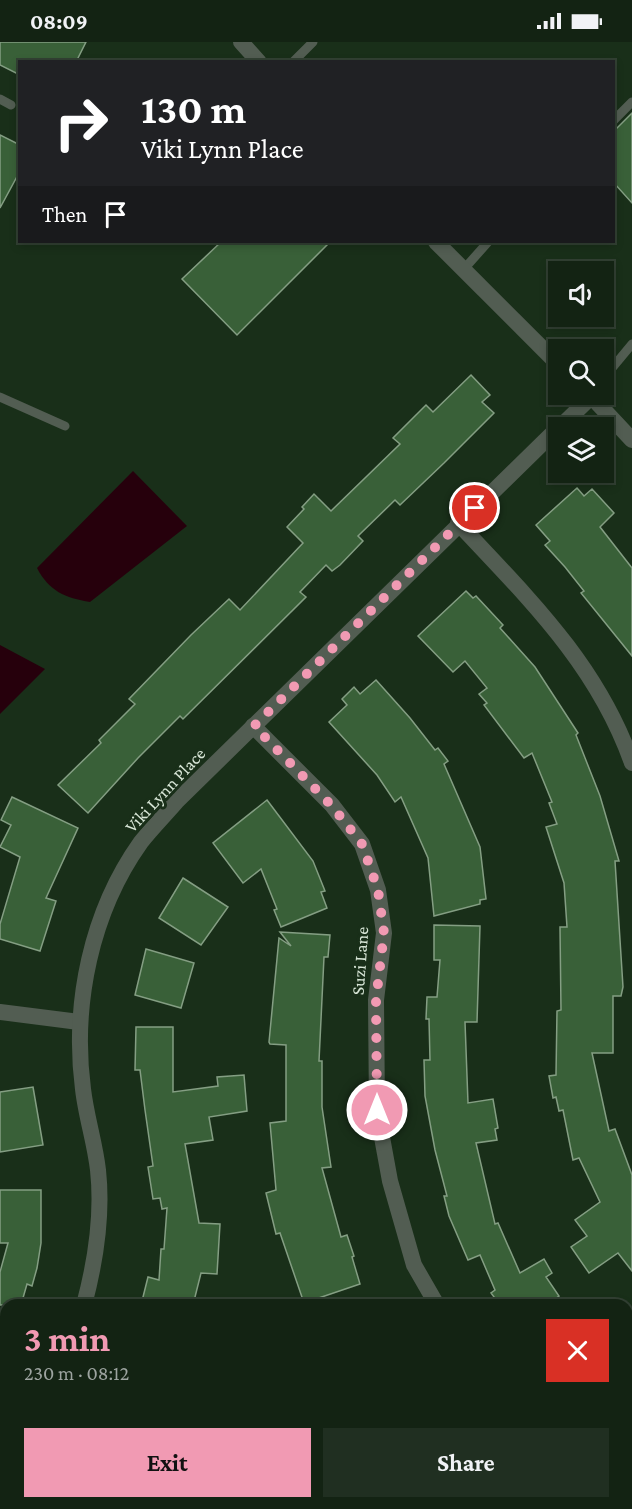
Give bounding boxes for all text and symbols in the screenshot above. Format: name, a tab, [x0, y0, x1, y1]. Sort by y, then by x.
text: 08:09	[30, 9, 88, 34]
icon: right	[42, 84, 120, 162]
text: 130 m	[141, 85, 246, 132]
text: Viki Lynn Place	[141, 134, 304, 164]
icon: arrive	[99, 198, 132, 231]
text: Then	[42, 202, 87, 227]
map controls	[548, 261, 614, 483]
button: sound	[548, 261, 614, 327]
button: search	[548, 339, 614, 405]
button: layers	[548, 417, 614, 483]
pin	[449, 482, 500, 533]
icon: arrive	[458, 491, 491, 524]
street label: Viki Lynn Place	[121, 743, 209, 836]
street label: Suzi Lane	[348, 926, 372, 996]
position arrow	[345, 1078, 409, 1142]
text: 3 min	[24, 1319, 110, 1359]
button: close	[546, 1319, 609, 1382]
text: 230 m · 08:12	[24, 1362, 129, 1384]
button: Exit	[24, 1428, 311, 1497]
button: Share	[323, 1428, 609, 1497]

